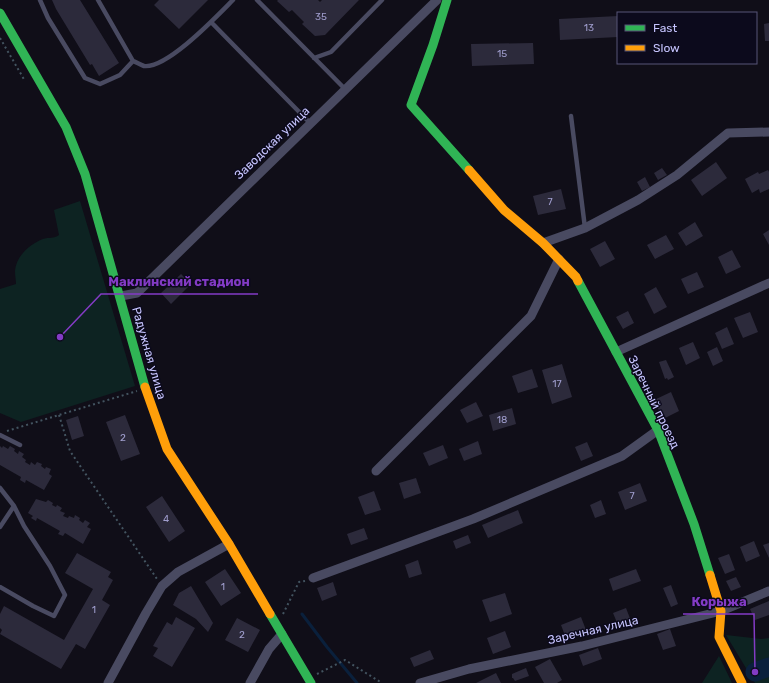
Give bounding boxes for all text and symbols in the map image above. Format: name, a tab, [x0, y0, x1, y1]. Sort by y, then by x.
house number: 35	[315, 11, 327, 23]
legend	[617, 12, 757, 64]
text: Fast	[653, 21, 677, 35]
house number: 13	[584, 22, 594, 34]
text: Slow	[653, 41, 680, 55]
house number: 15	[497, 48, 507, 60]
street label: Заводская улица	[232, 104, 312, 182]
house number: 7	[547, 196, 553, 208]
callout: Маклинский стадион	[101, 269, 258, 294]
text: Маклинский стадион	[108, 274, 250, 289]
street label: Радужная улица	[129, 305, 169, 401]
street label: Заречный проезд	[625, 353, 683, 451]
house number: 17	[552, 378, 562, 390]
house number: 18	[497, 414, 507, 426]
house number: 2	[120, 432, 126, 444]
house number: 7	[629, 490, 635, 502]
house number: 4	[163, 513, 169, 525]
house number: 1	[221, 581, 225, 593]
callout: Корыжа	[683, 589, 754, 614]
text: Корыжа	[691, 594, 747, 609]
house number: 1	[92, 604, 96, 616]
street label: Заречная улица	[546, 613, 640, 647]
house number: 2	[239, 629, 245, 641]

